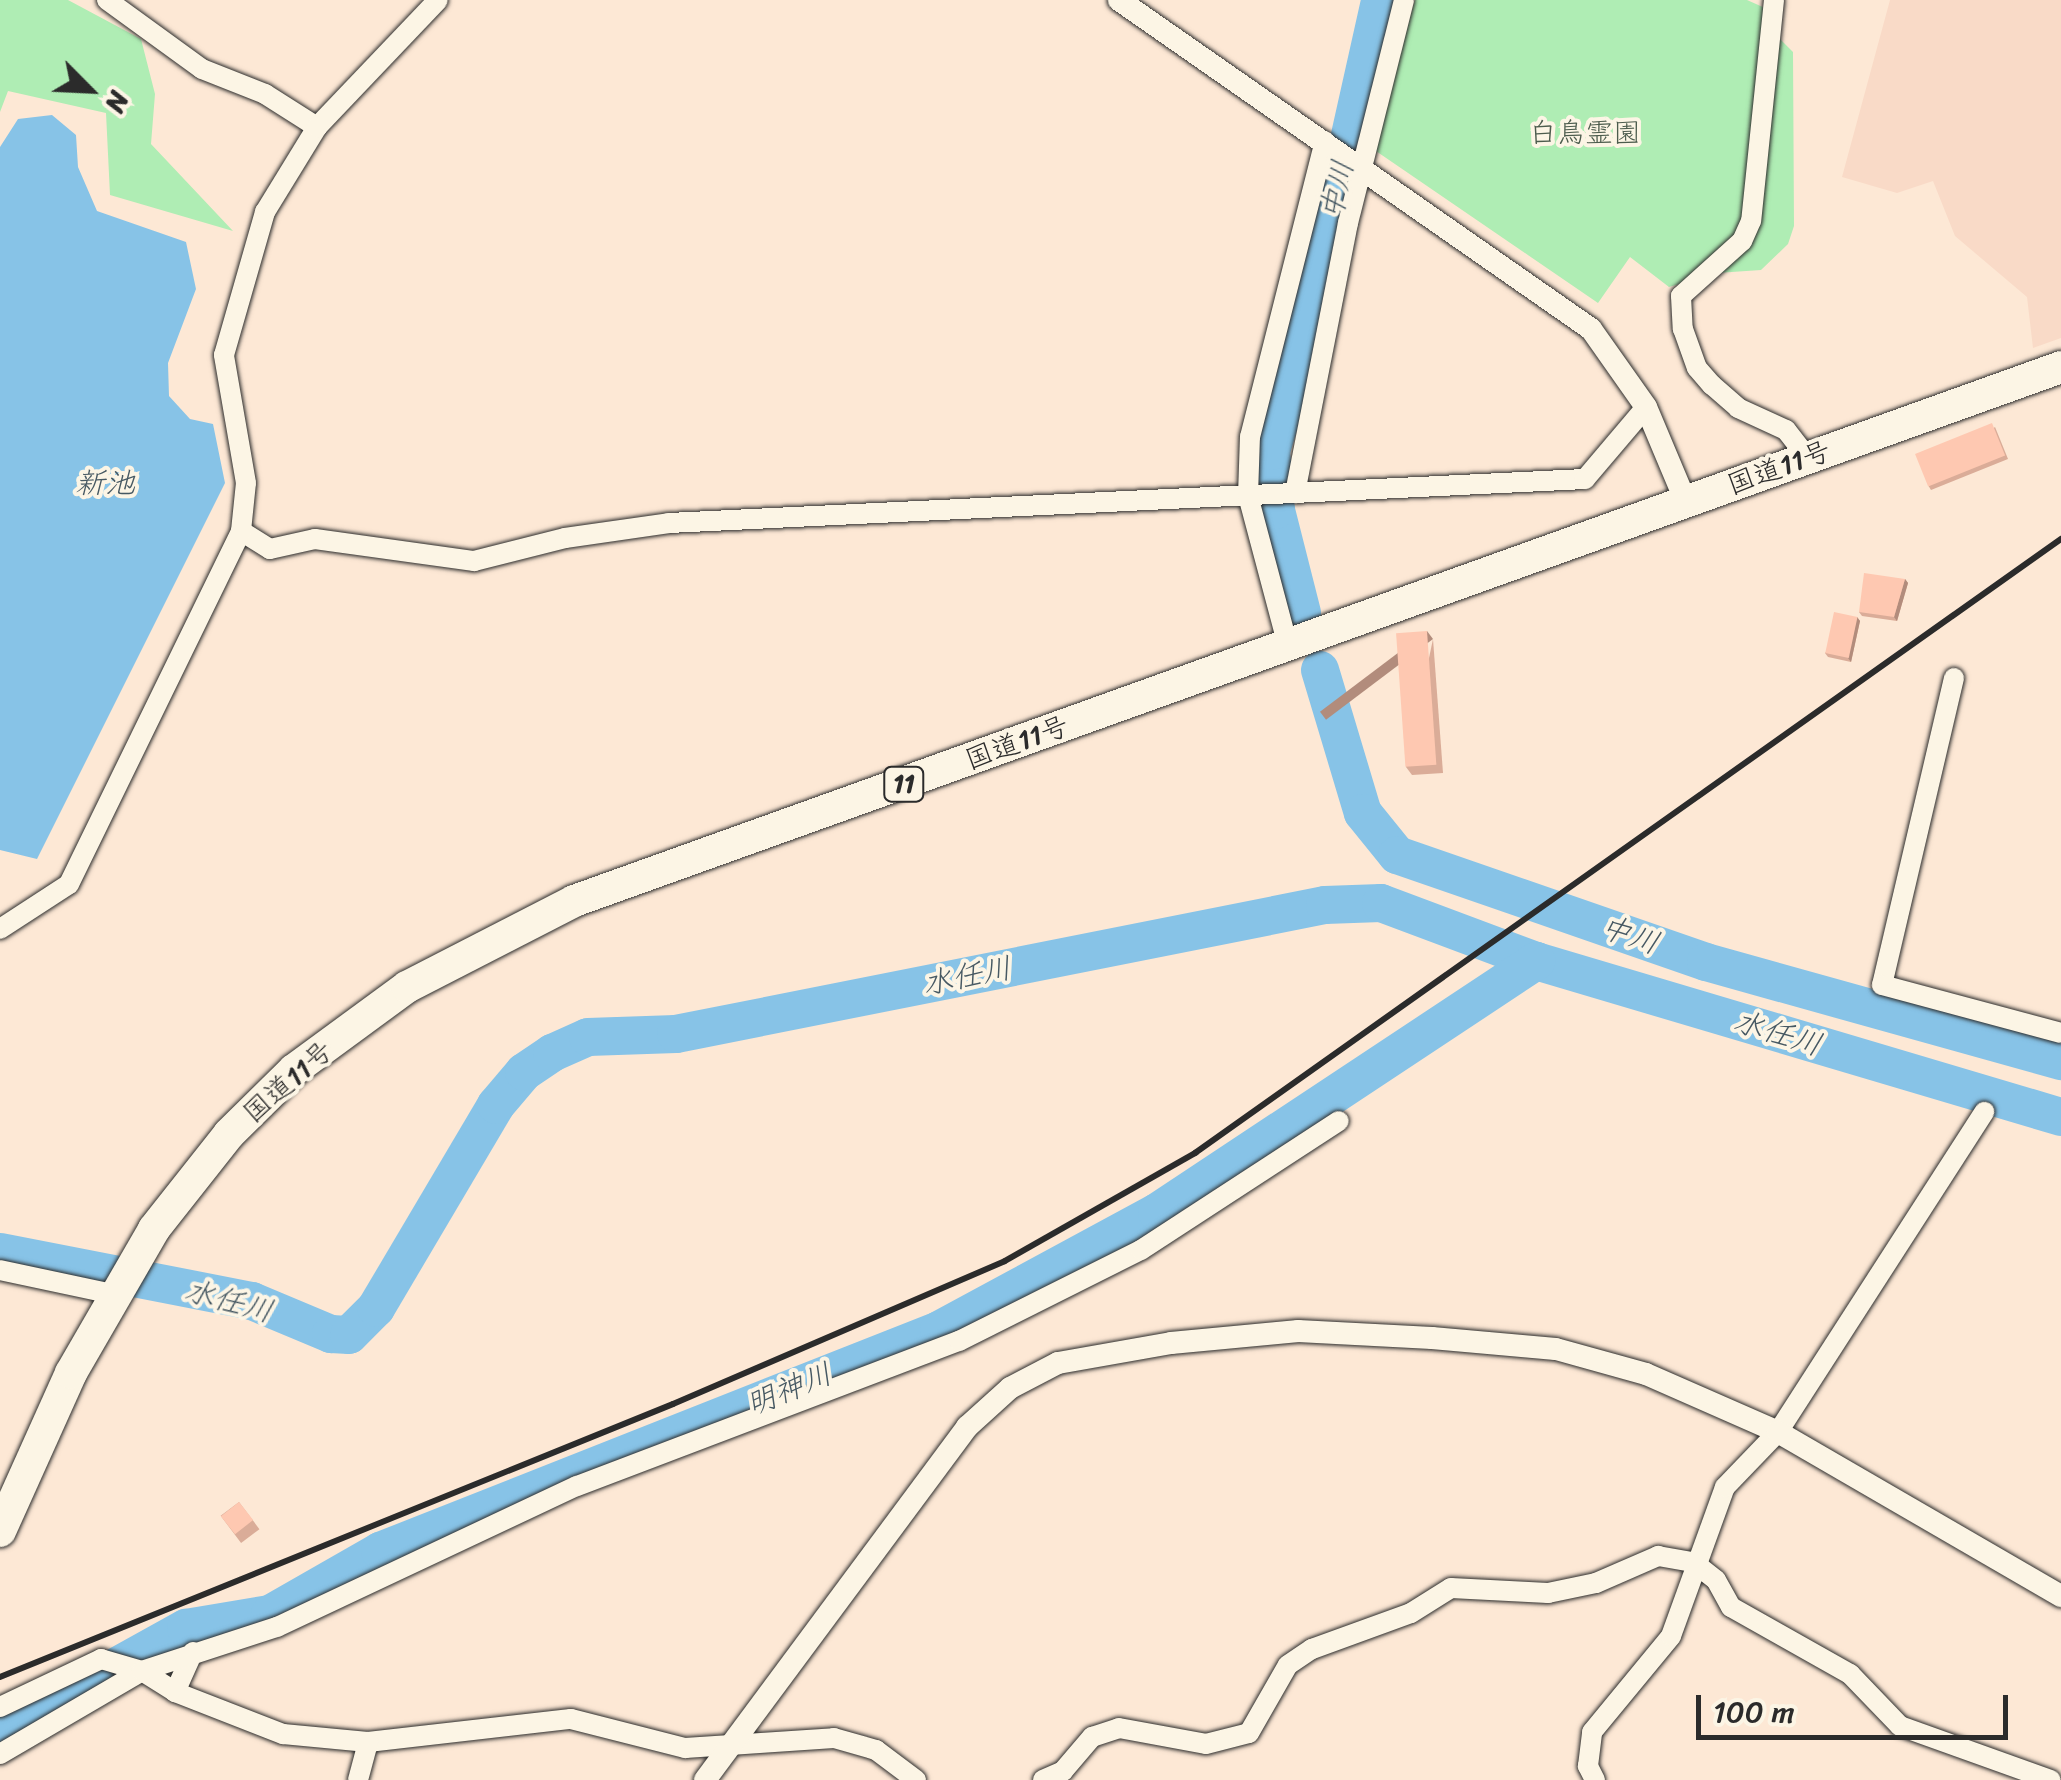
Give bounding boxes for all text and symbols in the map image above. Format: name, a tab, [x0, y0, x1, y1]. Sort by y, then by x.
north arrow	[40, 40, 140, 140]
text: N	[92, 84, 144, 121]
park label: 白鳥霊園	[1529, 116, 1641, 150]
water label: 中川	[1313, 157, 1361, 223]
street label: 国道11号	[1722, 434, 1836, 502]
water label: 新池	[75, 465, 135, 501]
street label: 国道11号	[960, 709, 1074, 777]
road number: 11	[882, 764, 926, 804]
water label: 中川	[1596, 908, 1664, 962]
water label: 水任川	[919, 950, 1015, 1002]
water label: 水任川	[1730, 1003, 1826, 1063]
street label: 国道11号	[236, 1034, 340, 1130]
water label: 水任川	[181, 1272, 277, 1330]
water label: 明神川	[741, 1355, 837, 1423]
scale bar	[1701, 1675, 2014, 1737]
text: 100 m	[1713, 1685, 1795, 1739]

